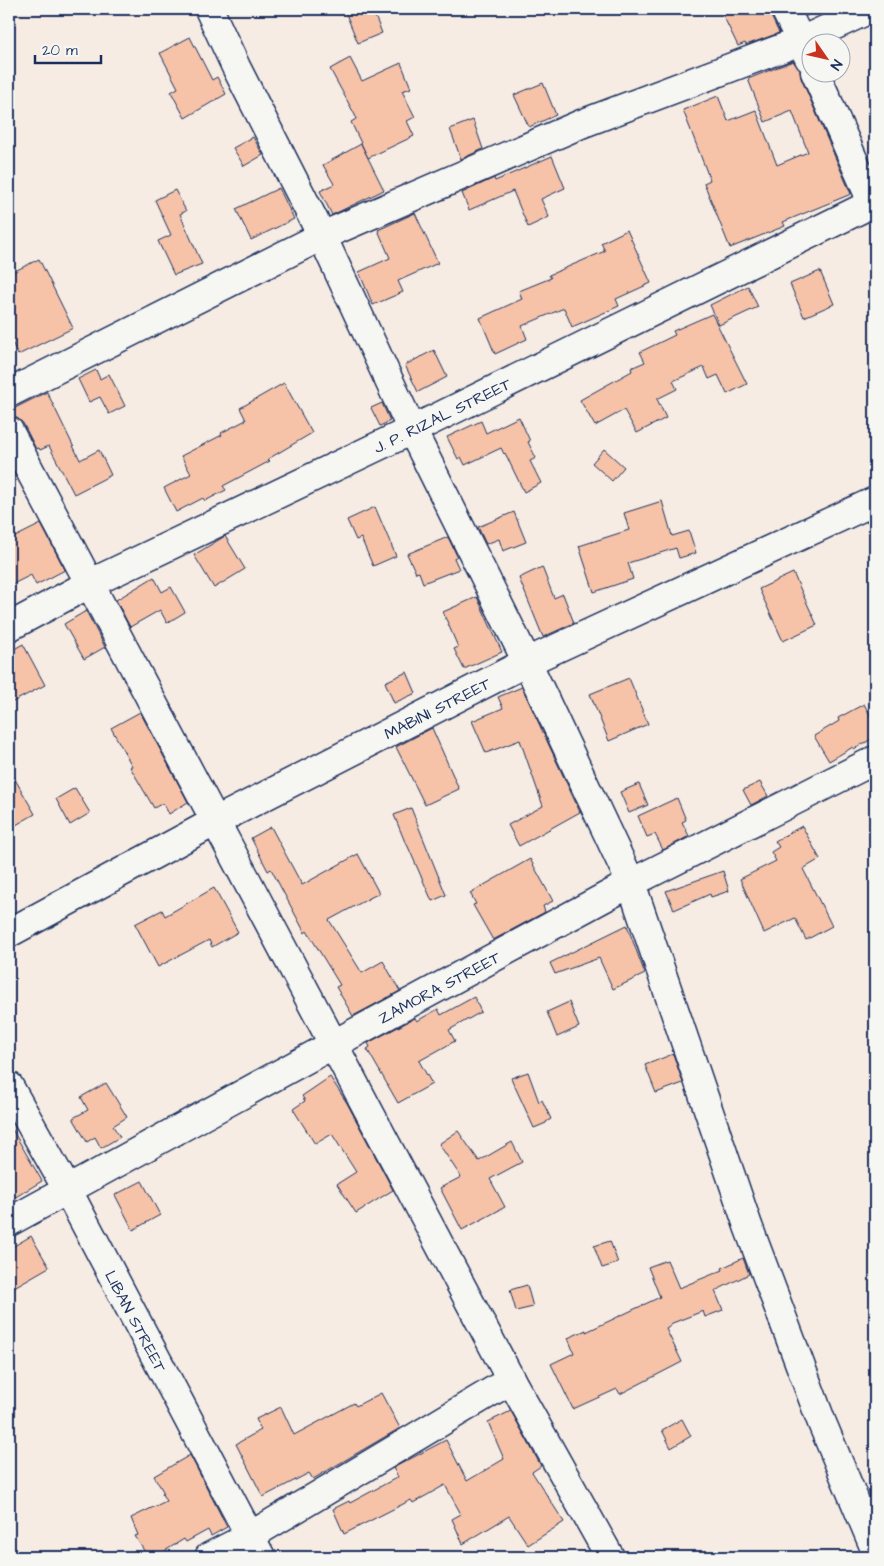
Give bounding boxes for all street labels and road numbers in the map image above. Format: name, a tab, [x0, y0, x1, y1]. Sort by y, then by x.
street label: J. P. RIZAL STREET	[370, 373, 515, 459]
street label: MABINI STREET	[380, 673, 494, 745]
street label: ZAMORA STREET	[375, 946, 504, 1029]
street label: LIBAN STREET	[99, 1267, 171, 1376]

